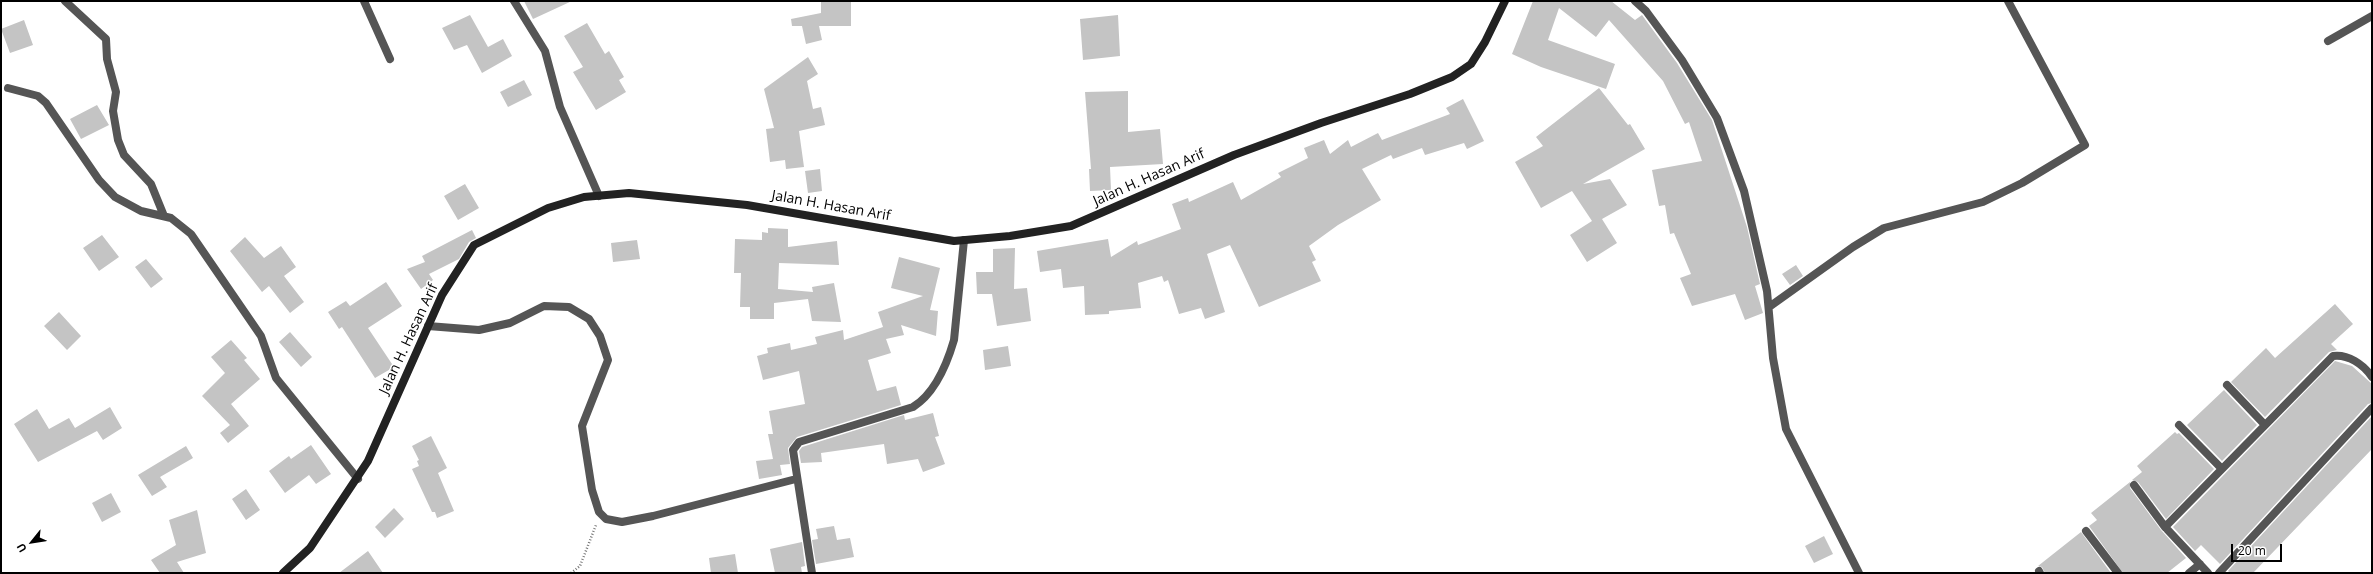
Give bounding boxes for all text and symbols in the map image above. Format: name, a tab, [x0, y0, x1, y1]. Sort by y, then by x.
street label: Jalan H. Hasan Arif	[1091, 146, 1207, 210]
street label: Jalan H. Hasan Arif	[770, 187, 892, 225]
street label: Jalan H. Hasan Arif	[376, 281, 442, 397]
north arrow	[12, 522, 52, 562]
scale bar	[2233, 536, 2284, 562]
text: U	[13, 541, 30, 556]
text: 20 m	[2238, 542, 2266, 559]

